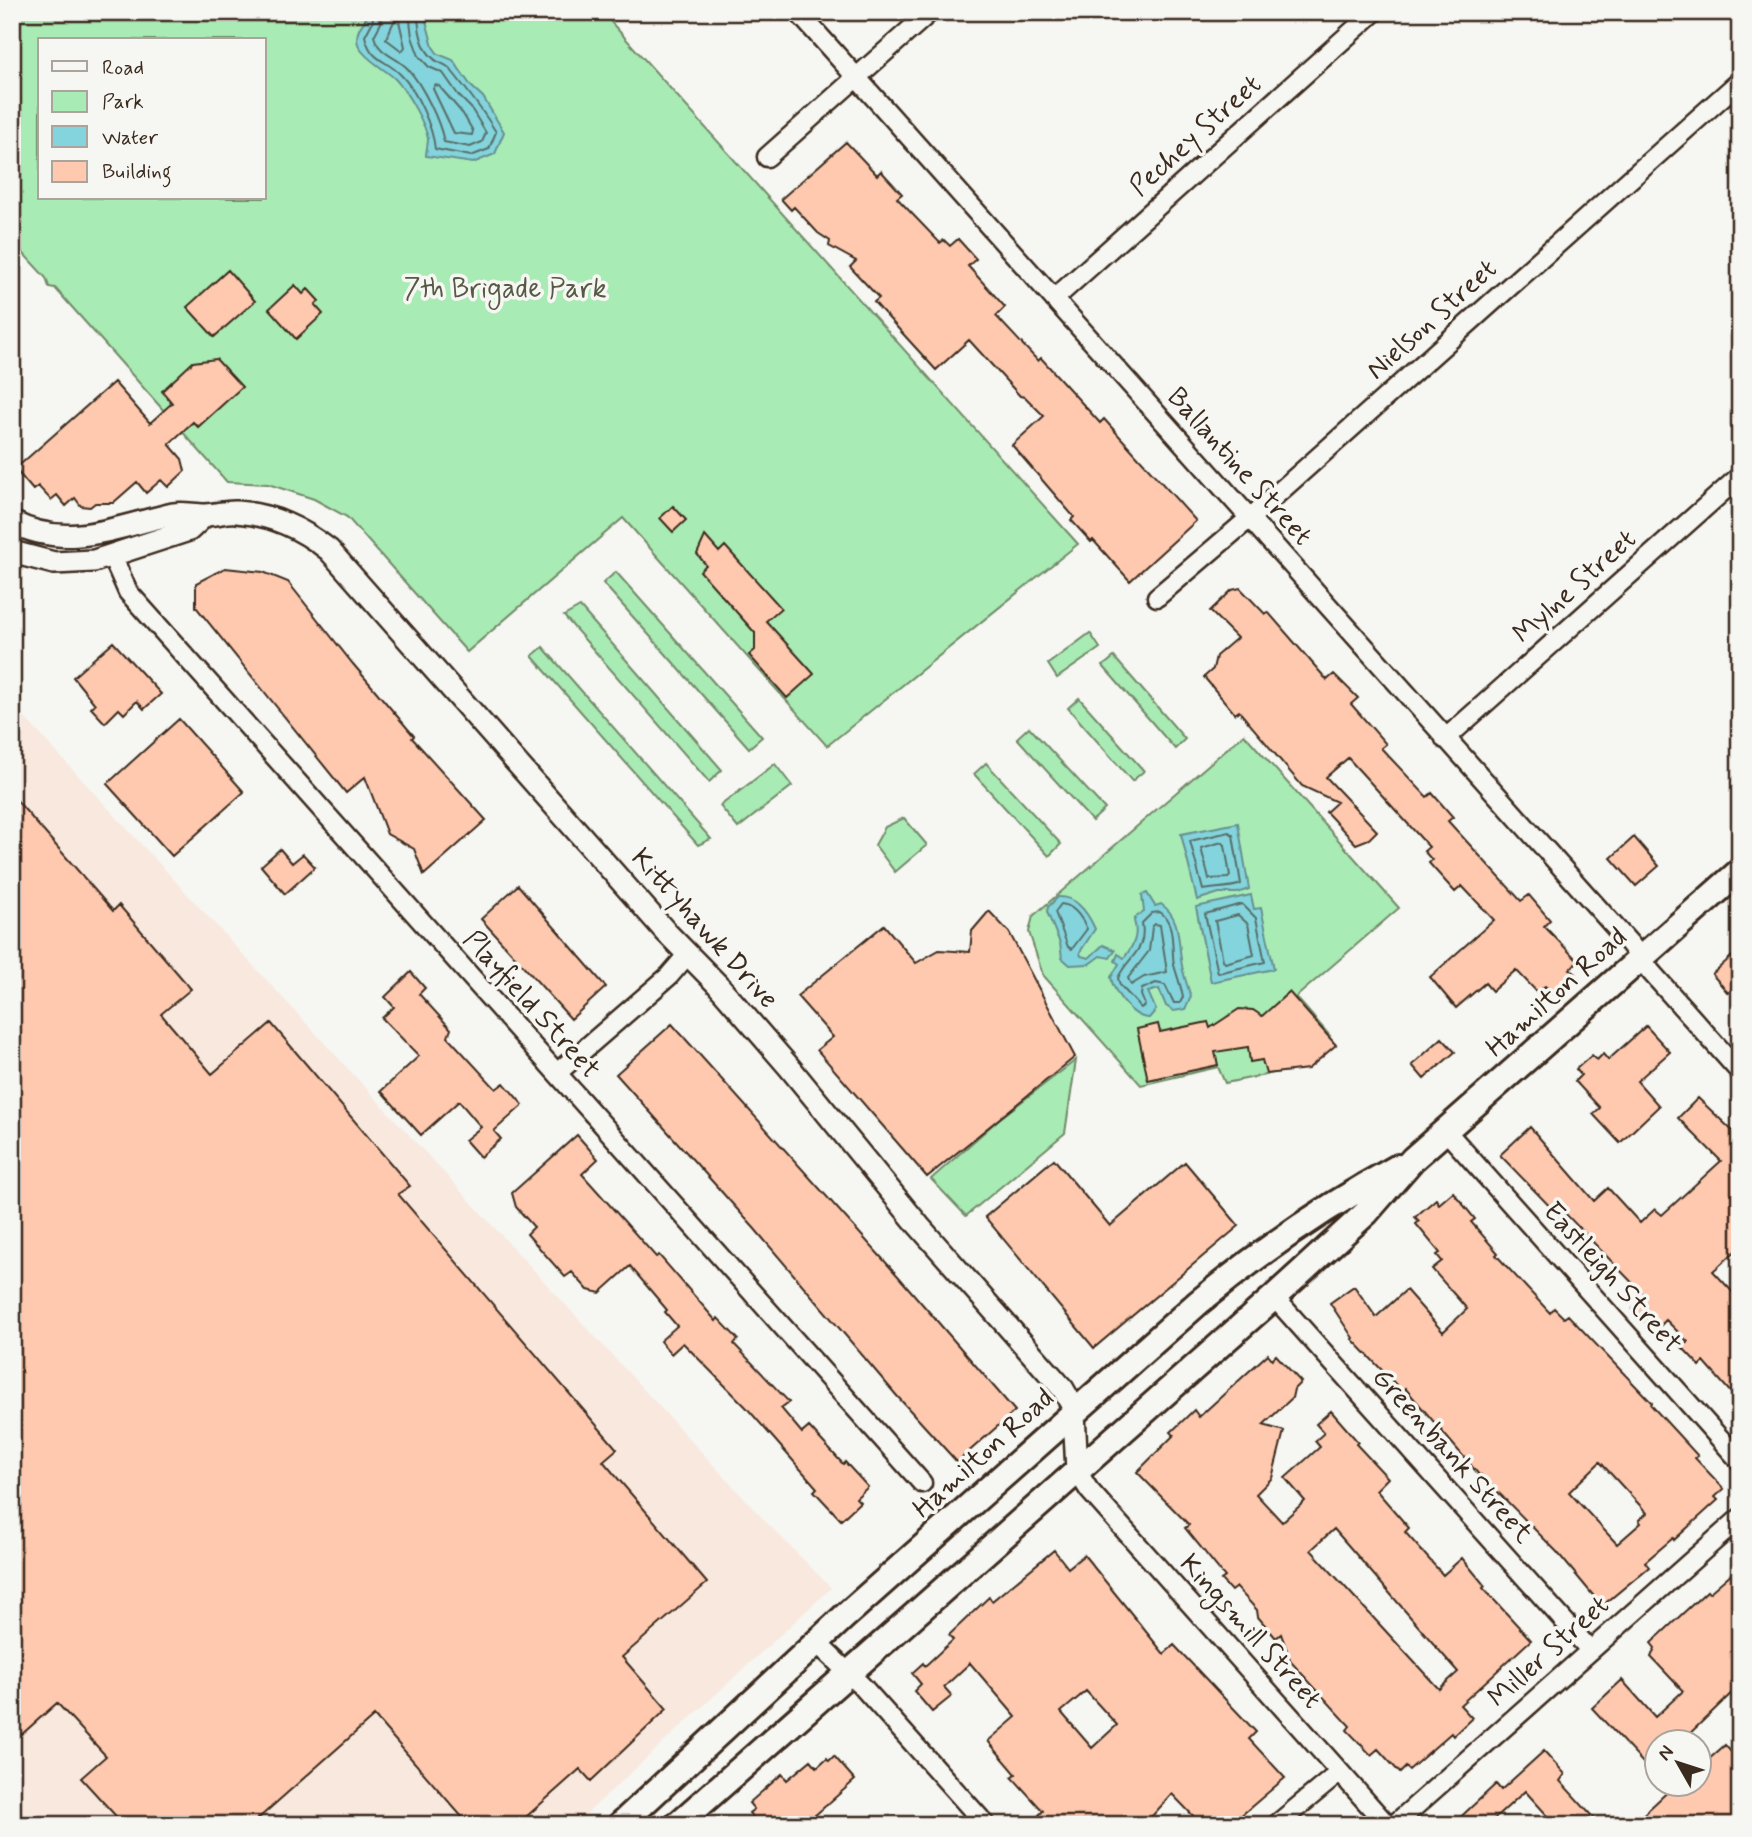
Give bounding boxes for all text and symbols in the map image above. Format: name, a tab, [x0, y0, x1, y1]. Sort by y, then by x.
legend	[38, 38, 266, 200]
text: Road	[102, 54, 144, 82]
street label: Pechey Street	[1122, 67, 1270, 205]
text: Park	[102, 88, 144, 116]
text: Water	[102, 124, 158, 152]
text: Building	[102, 158, 172, 188]
street label: Nielson Street	[1359, 251, 1505, 389]
park label: 7th Brigade Park	[403, 271, 607, 310]
street label: Ballantine Street	[1158, 380, 1320, 554]
street label: Mylne Street	[1505, 522, 1645, 652]
street label: Kittyhawk Drive	[622, 841, 786, 1017]
street label: Hamilton Road	[1478, 920, 1636, 1066]
street label: Playfield Street	[454, 923, 608, 1087]
street label: Eastleigh Street	[1534, 1194, 1690, 1362]
street label: Greenbank Street	[1363, 1360, 1541, 1552]
street label: Hamilton Road	[905, 1381, 1063, 1527]
street label: Kingsmill Street	[1169, 1547, 1329, 1719]
street label: Miller Street	[1480, 1588, 1618, 1716]
north arrow	[1644, 1728, 1714, 1798]
text: N	[1652, 1740, 1680, 1766]

